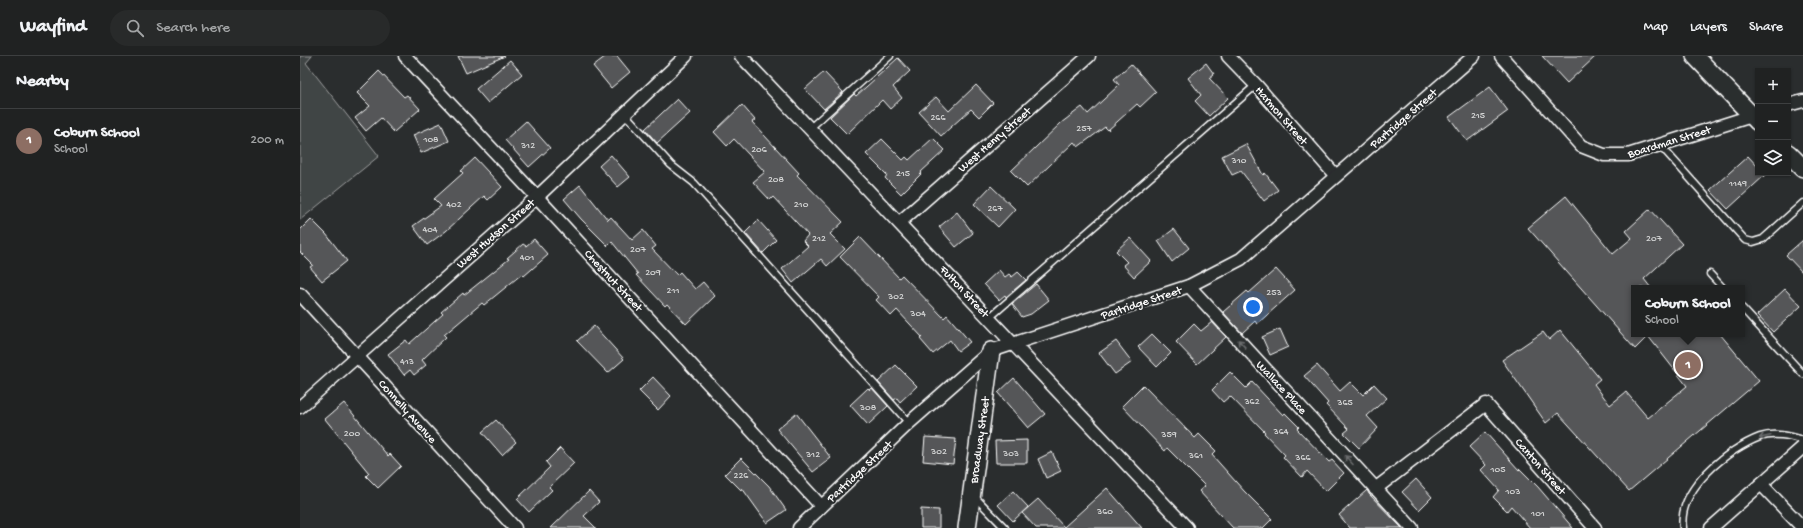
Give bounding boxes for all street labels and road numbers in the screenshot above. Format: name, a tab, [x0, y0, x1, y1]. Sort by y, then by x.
street label: Harmon Street	[1251, 84, 1310, 149]
street label: Partridge Street	[1367, 86, 1441, 153]
street label: West Henry Street	[956, 104, 1036, 176]
street label: Boardman Street	[1625, 123, 1714, 162]
street label: West Hudson Street	[454, 196, 539, 272]
street label: Chestnut Street	[580, 248, 646, 316]
street label: Fulton Street	[935, 263, 992, 322]
street label: Partridge Street	[1098, 284, 1185, 324]
street label: Wallace Place	[1252, 359, 1309, 419]
street label: Connelly Avenue	[374, 378, 439, 448]
street label: Broadway Street	[968, 395, 994, 485]
street label: Canton Street	[1511, 436, 1569, 499]
street label: Partridge Street	[824, 438, 897, 507]

